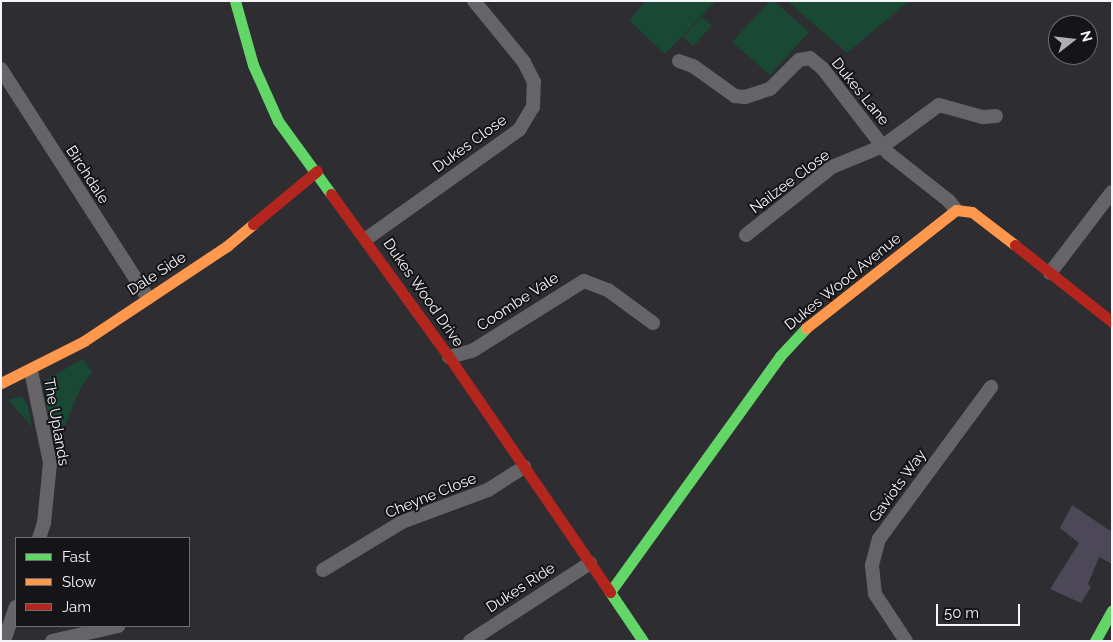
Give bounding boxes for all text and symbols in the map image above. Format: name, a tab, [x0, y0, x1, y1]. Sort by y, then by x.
north arrow	[1048, 15, 1098, 65]
text: N	[1077, 29, 1096, 43]
street label: Dukes Lane	[827, 55, 893, 129]
street label: Dukes Close	[430, 111, 510, 177]
street label: Birchdale	[62, 143, 112, 207]
street label: Nailzee Close	[747, 146, 833, 218]
street label: Dukes Wood Avenue	[781, 229, 905, 335]
street label: Dukes Wood Drive	[379, 235, 467, 351]
street label: Dale Side	[124, 248, 190, 300]
street label: Coombe Vale	[474, 269, 562, 335]
street label: The Uplands	[39, 377, 73, 467]
street label: Gaviots Way	[866, 446, 930, 526]
street label: Cheyne Close	[383, 470, 479, 522]
legend	[15, 537, 190, 627]
text: Fast	[62, 548, 90, 566]
street label: Dukes Ride	[483, 559, 559, 617]
text: Slow	[62, 573, 96, 591]
scale bar	[938, 594, 1022, 626]
text: Jam	[62, 598, 91, 616]
text: 50 m	[944, 604, 979, 622]

